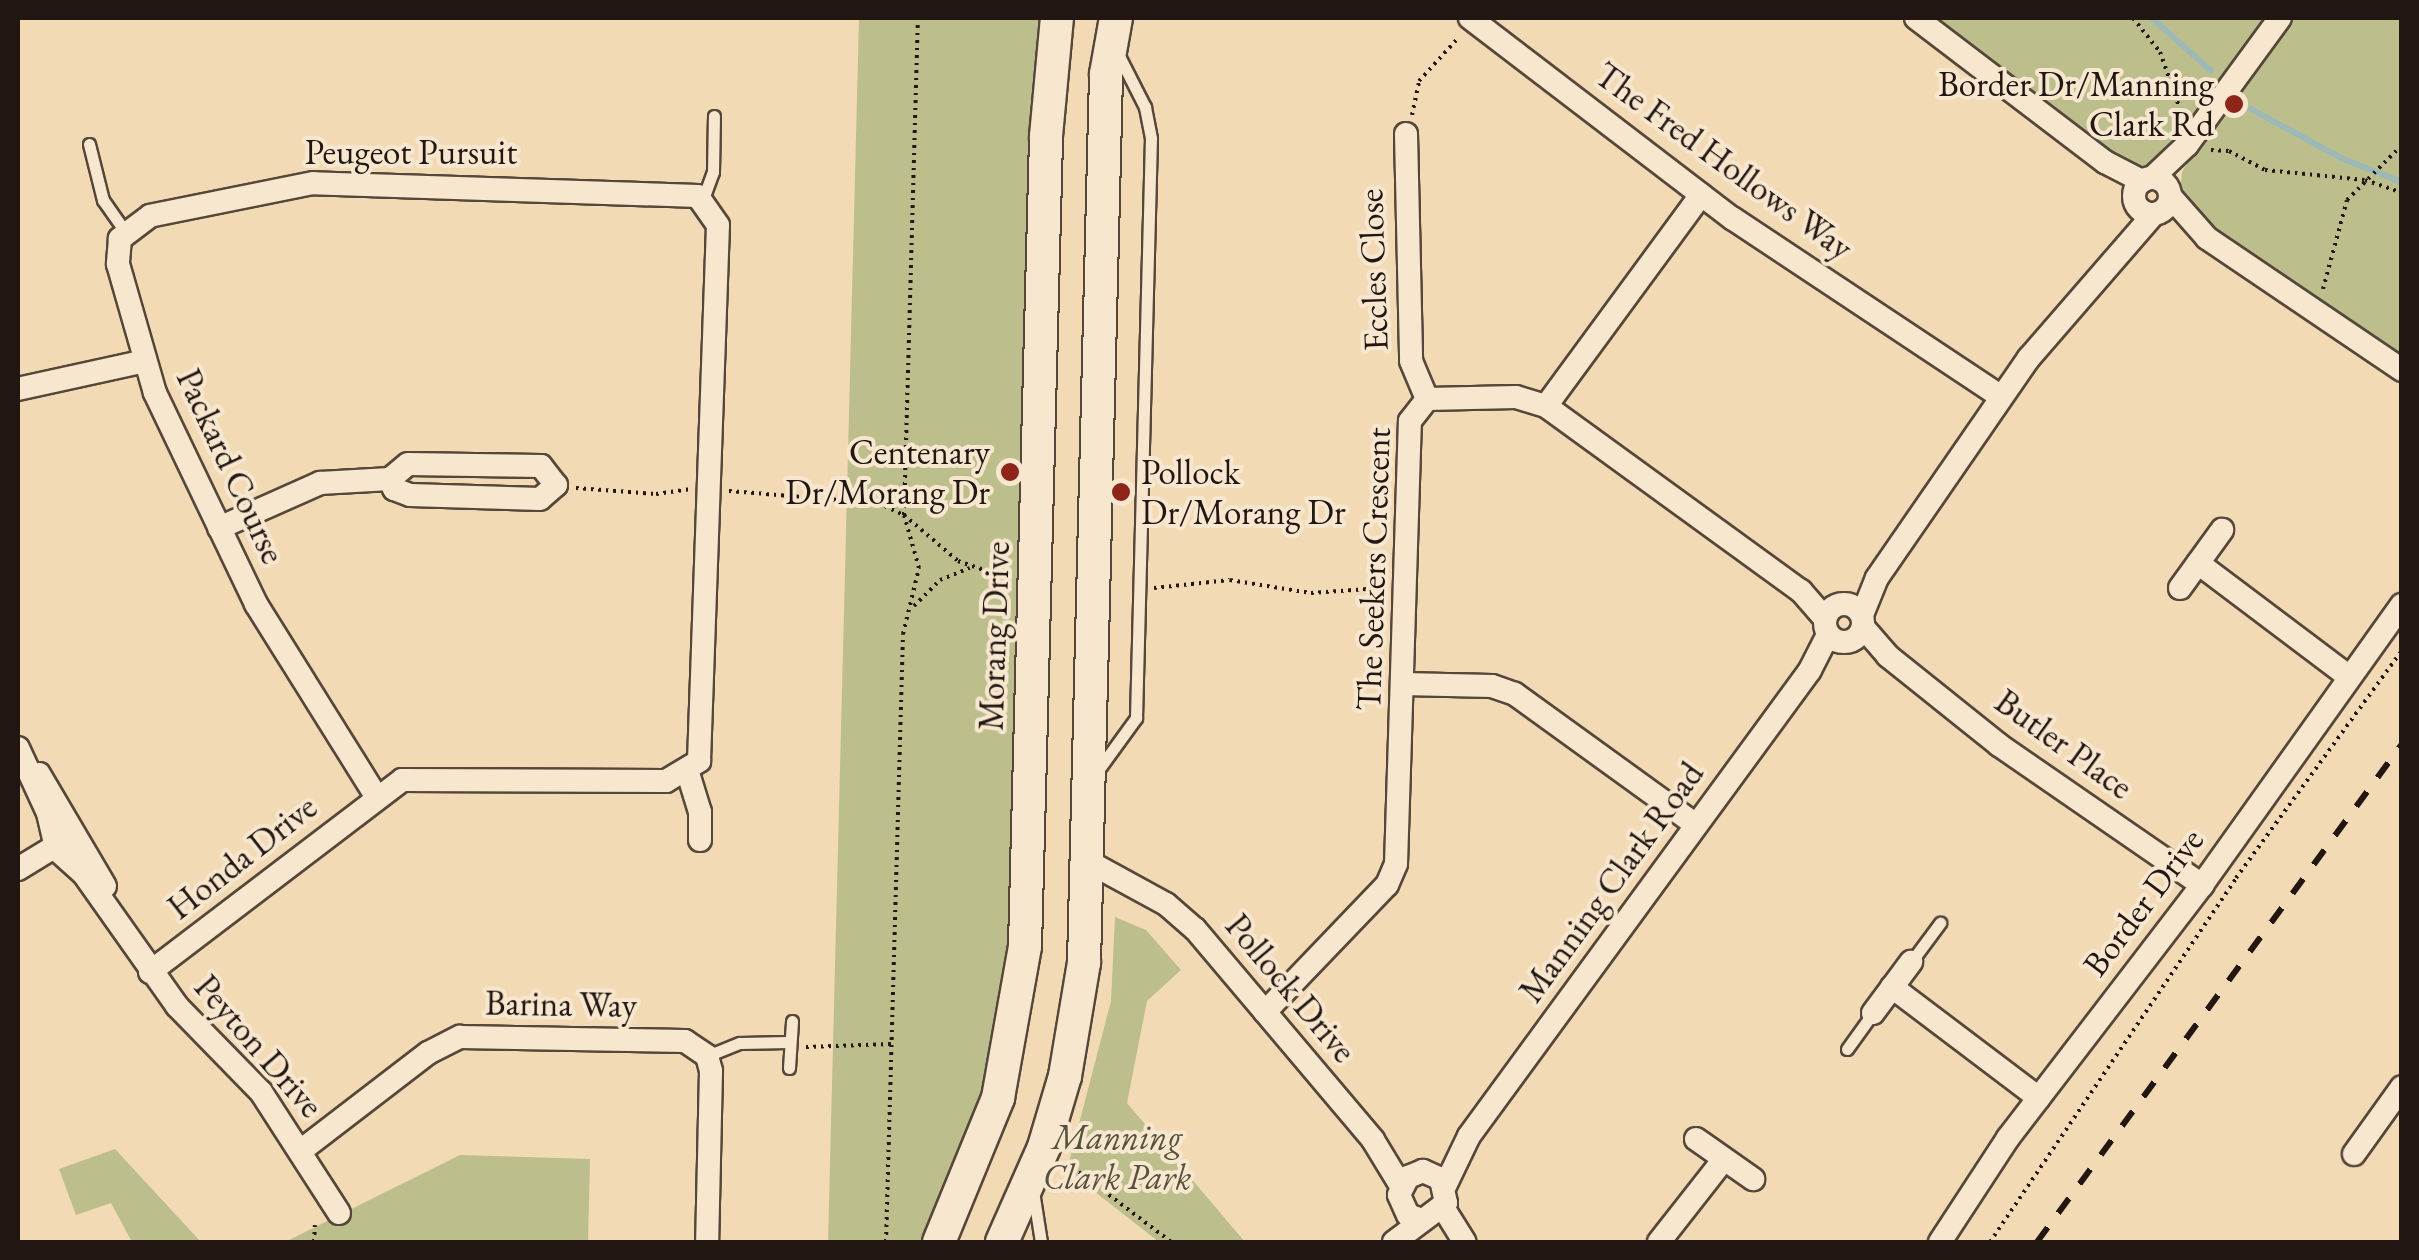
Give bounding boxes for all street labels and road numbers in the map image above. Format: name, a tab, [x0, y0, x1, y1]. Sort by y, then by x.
street label: The Fred Hollows Way	[1587, 53, 1861, 269]
street label: Peugeot Pursuit	[305, 131, 517, 173]
street label: Eccles Close	[1349, 188, 1397, 352]
street label: Packard Course	[168, 362, 294, 570]
street label: The Seekers Crescent	[1347, 427, 1399, 711]
street label: Morang Drive	[970, 541, 1018, 731]
street label: Butler Place	[1987, 680, 2141, 808]
street label: Manning Clark Road	[1510, 754, 1712, 1010]
street label: Honda Drive	[159, 786, 325, 928]
street label: Border Drive	[2074, 820, 2212, 984]
street label: Pollock Drive	[1217, 905, 1365, 1071]
street label: Peyton Drive	[186, 966, 332, 1126]
street label: Barina Way	[485, 982, 637, 1026]

